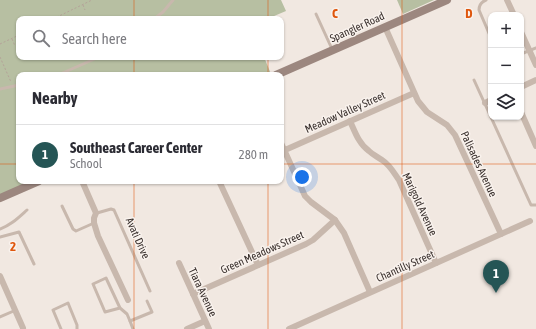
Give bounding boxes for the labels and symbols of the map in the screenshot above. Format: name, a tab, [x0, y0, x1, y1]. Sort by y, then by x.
text: C	[332, 6, 338, 21]
text: D	[465, 6, 473, 21]
street label: Spangler Road	[328, 10, 386, 44]
street label: Meadow Valley Street	[303, 89, 387, 135]
street label: Palisades Avenue	[459, 129, 499, 199]
your location	[292, 167, 312, 187]
street label: Marigold Avenue	[400, 171, 440, 237]
street label: Avati Drive	[124, 216, 152, 260]
street label: Green Meadows Street	[219, 228, 305, 276]
text: 2	[10, 239, 16, 254]
street label: Chantilly Street	[374, 248, 436, 284]
pin: 1	[483, 260, 509, 293]
street label: Tiara Avenue	[186, 266, 220, 318]

